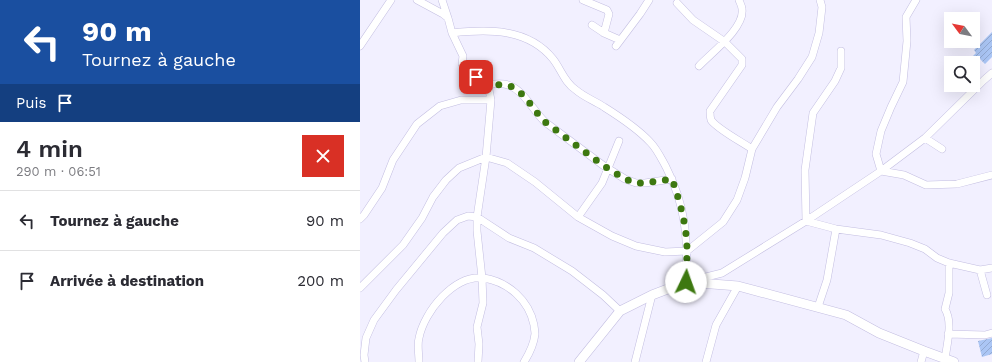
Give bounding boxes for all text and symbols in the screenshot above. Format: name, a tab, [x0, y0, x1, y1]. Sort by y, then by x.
north arrow	[944, 12, 980, 48]
map controls	[944, 12, 980, 92]
text: 90 m	[82, 15, 152, 48]
icon: left	[16, 16, 68, 68]
text: Tournez à gauche	[82, 49, 236, 70]
button: search	[944, 56, 980, 92]
pin	[459, 60, 493, 94]
icon: arrive	[465, 66, 487, 88]
icon: arrive	[54, 92, 76, 114]
text: Puis	[16, 94, 46, 112]
text: 4 min	[16, 135, 83, 163]
button: close	[302, 135, 344, 177]
text: 290 m · 06:51	[16, 164, 101, 179]
icon: left	[16, 210, 38, 232]
text: Tournez à gauche	[50, 212, 179, 230]
text: 90 m	[306, 212, 344, 230]
position arrow	[665, 261, 707, 303]
icon: arrive	[16, 270, 38, 292]
text: Arrivée à destination	[50, 272, 204, 290]
text: 200 m	[297, 272, 344, 290]

